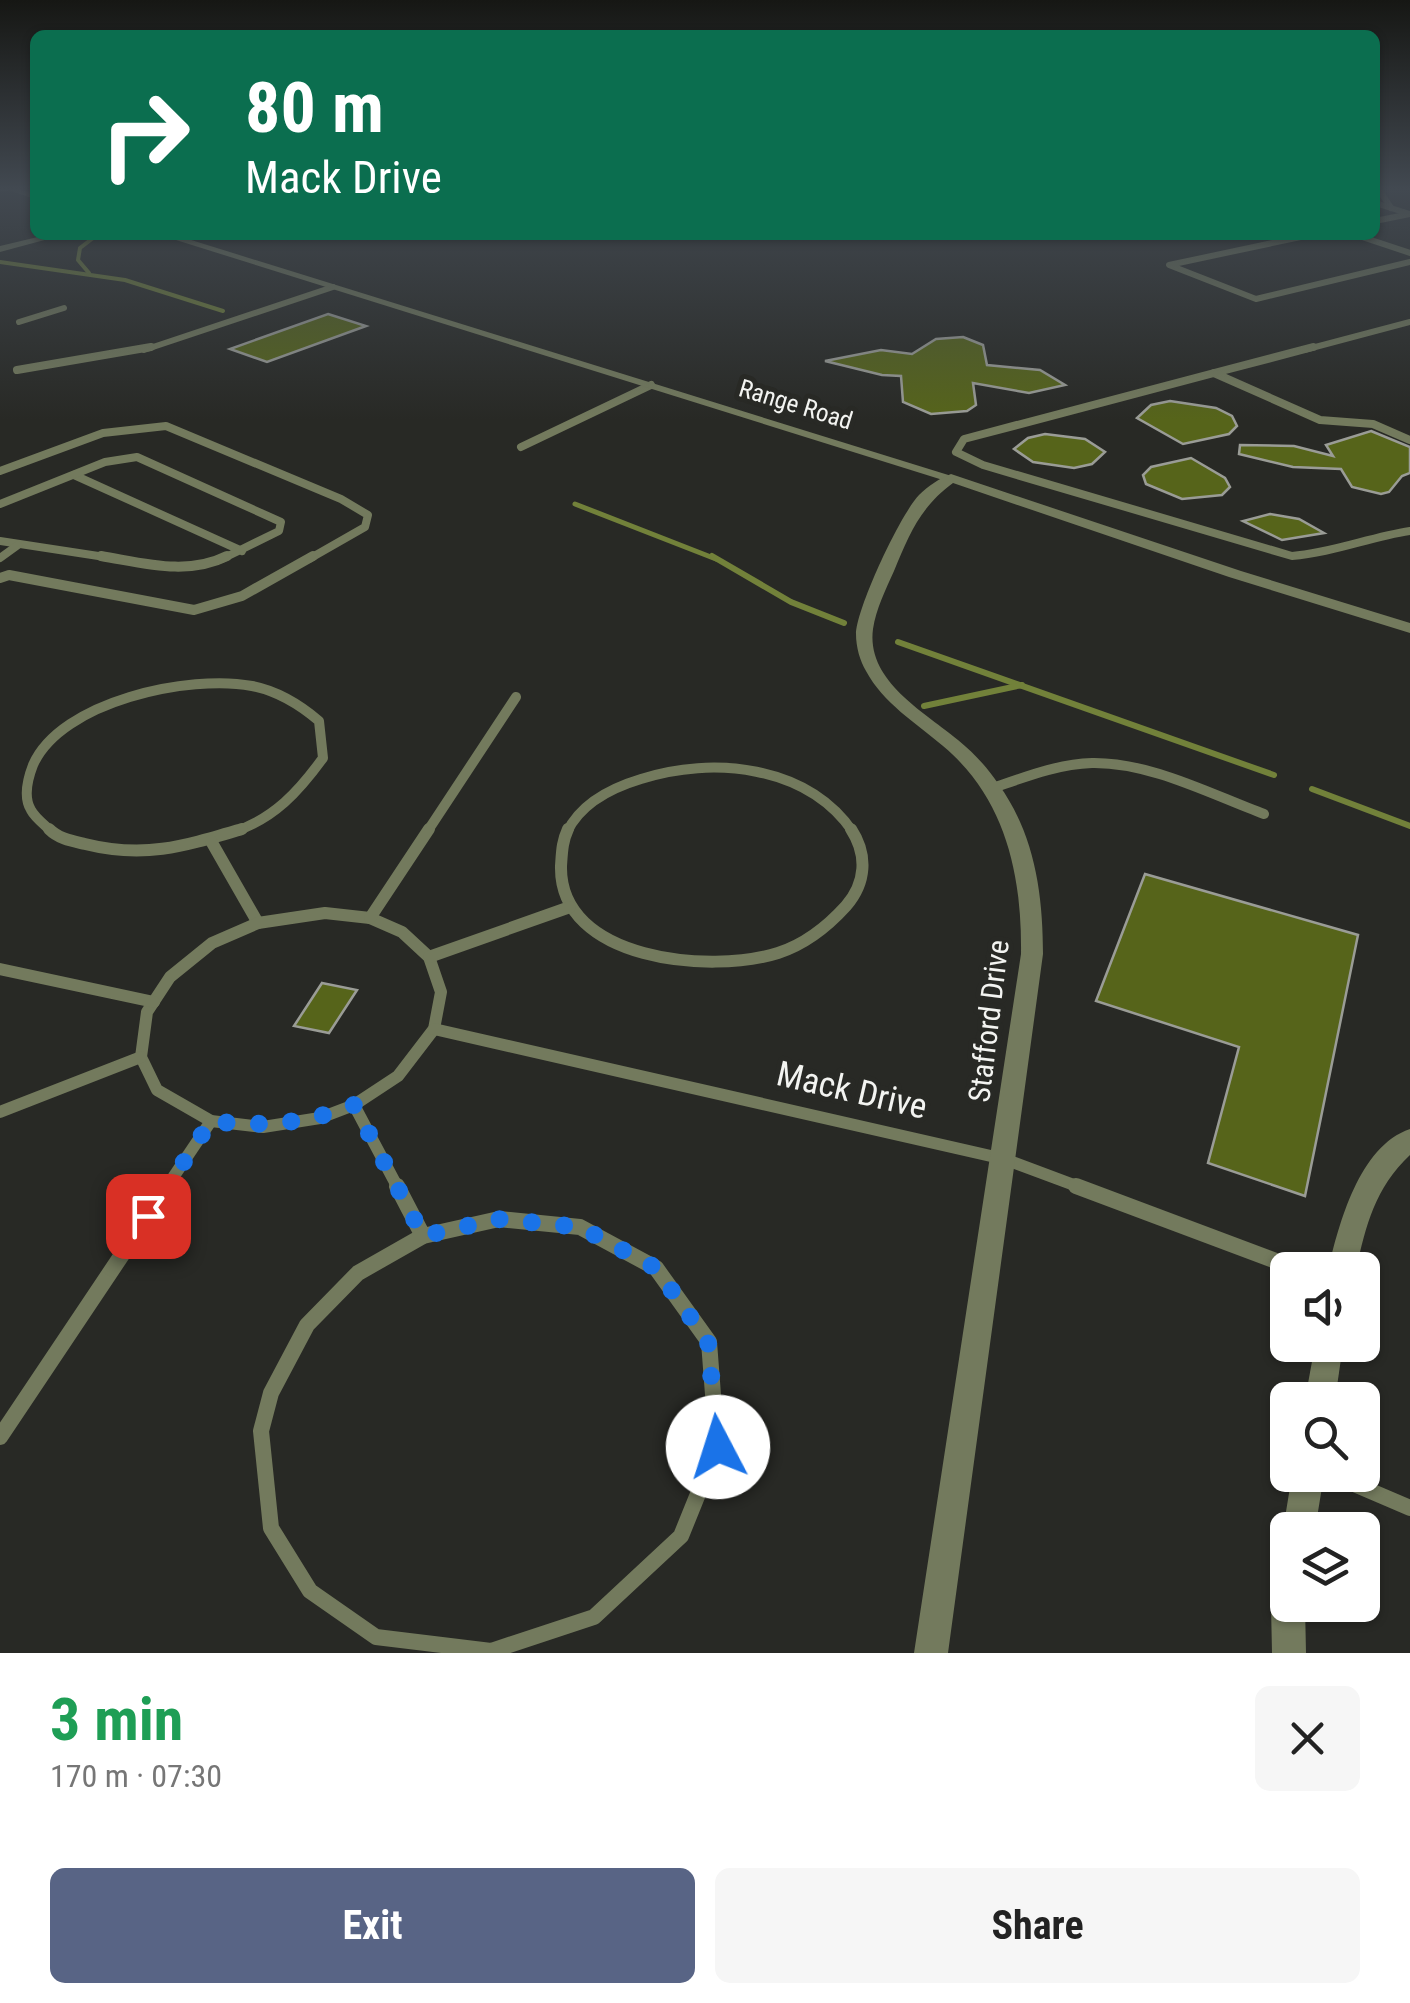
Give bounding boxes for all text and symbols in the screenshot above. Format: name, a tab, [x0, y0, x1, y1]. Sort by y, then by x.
text: 80 m	[245, 67, 384, 149]
icon: right	[80, 70, 210, 200]
text: Mack Drive	[245, 151, 442, 204]
street label: Range Road	[736, 373, 856, 435]
street label: Stafford Drive	[961, 938, 1016, 1104]
street label: Mack Drive	[773, 1053, 931, 1128]
pin	[106, 1174, 191, 1259]
icon: arrive	[121, 1189, 176, 1244]
map controls	[1270, 1252, 1380, 1622]
button: sound	[1270, 1252, 1380, 1362]
button: search	[1270, 1382, 1380, 1492]
position arrow	[666, 1395, 770, 1499]
button: layers	[1270, 1512, 1380, 1622]
text: 3 min	[50, 1684, 183, 1755]
button: close	[1255, 1686, 1360, 1791]
text: 170 m · 07:30	[50, 1757, 222, 1795]
button: Exit	[50, 1868, 695, 1983]
button: Share	[715, 1868, 1360, 1983]

